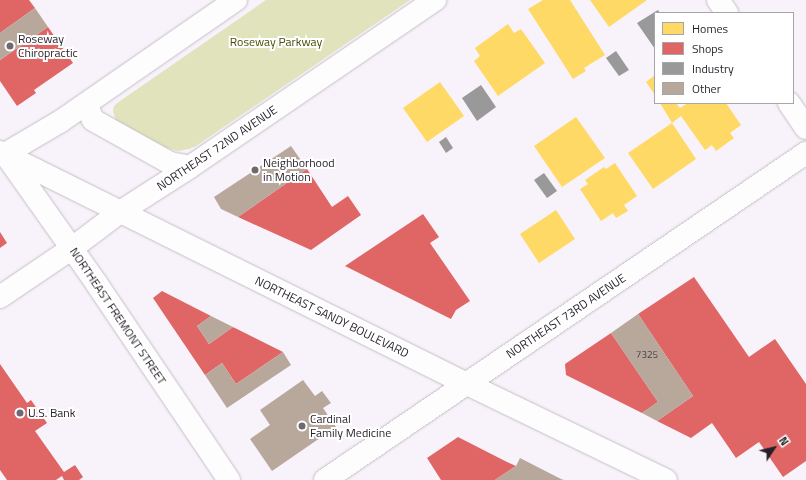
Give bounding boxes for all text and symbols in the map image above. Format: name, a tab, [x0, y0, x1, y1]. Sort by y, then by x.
legend	[654, 12, 794, 104]
text: Homes	[692, 19, 728, 38]
place label: Roseway Chiropractic	[18, 32, 78, 60]
park label: Roseway Parkway	[230, 35, 322, 49]
text: Shops	[692, 39, 723, 58]
marker: Roseway Chiropractic	[5, 41, 15, 51]
text: Industry	[692, 59, 734, 78]
text: Other	[692, 79, 721, 98]
street label: NORTHEAST 72ND AVENUE	[154, 102, 280, 194]
place label: Neighborhood in Motion	[263, 156, 335, 184]
marker: Neighborhood in Motion	[250, 165, 260, 175]
street label: NORTHEAST FREMONT STREET	[67, 245, 169, 387]
street label: NORTHEAST 73RD AVENUE	[504, 271, 628, 361]
street label: NORTHEAST SANDY BOULEVARD	[253, 273, 411, 361]
house number: 7325	[636, 349, 658, 361]
place label: U.S. Bank	[28, 406, 76, 420]
marker: U.S. Bank	[15, 408, 25, 418]
place label: Cardinal Family Medicine	[310, 412, 391, 440]
marker: Cardinal Family Medicine	[297, 421, 307, 431]
north arrow	[754, 428, 794, 468]
text: N	[775, 433, 793, 449]

